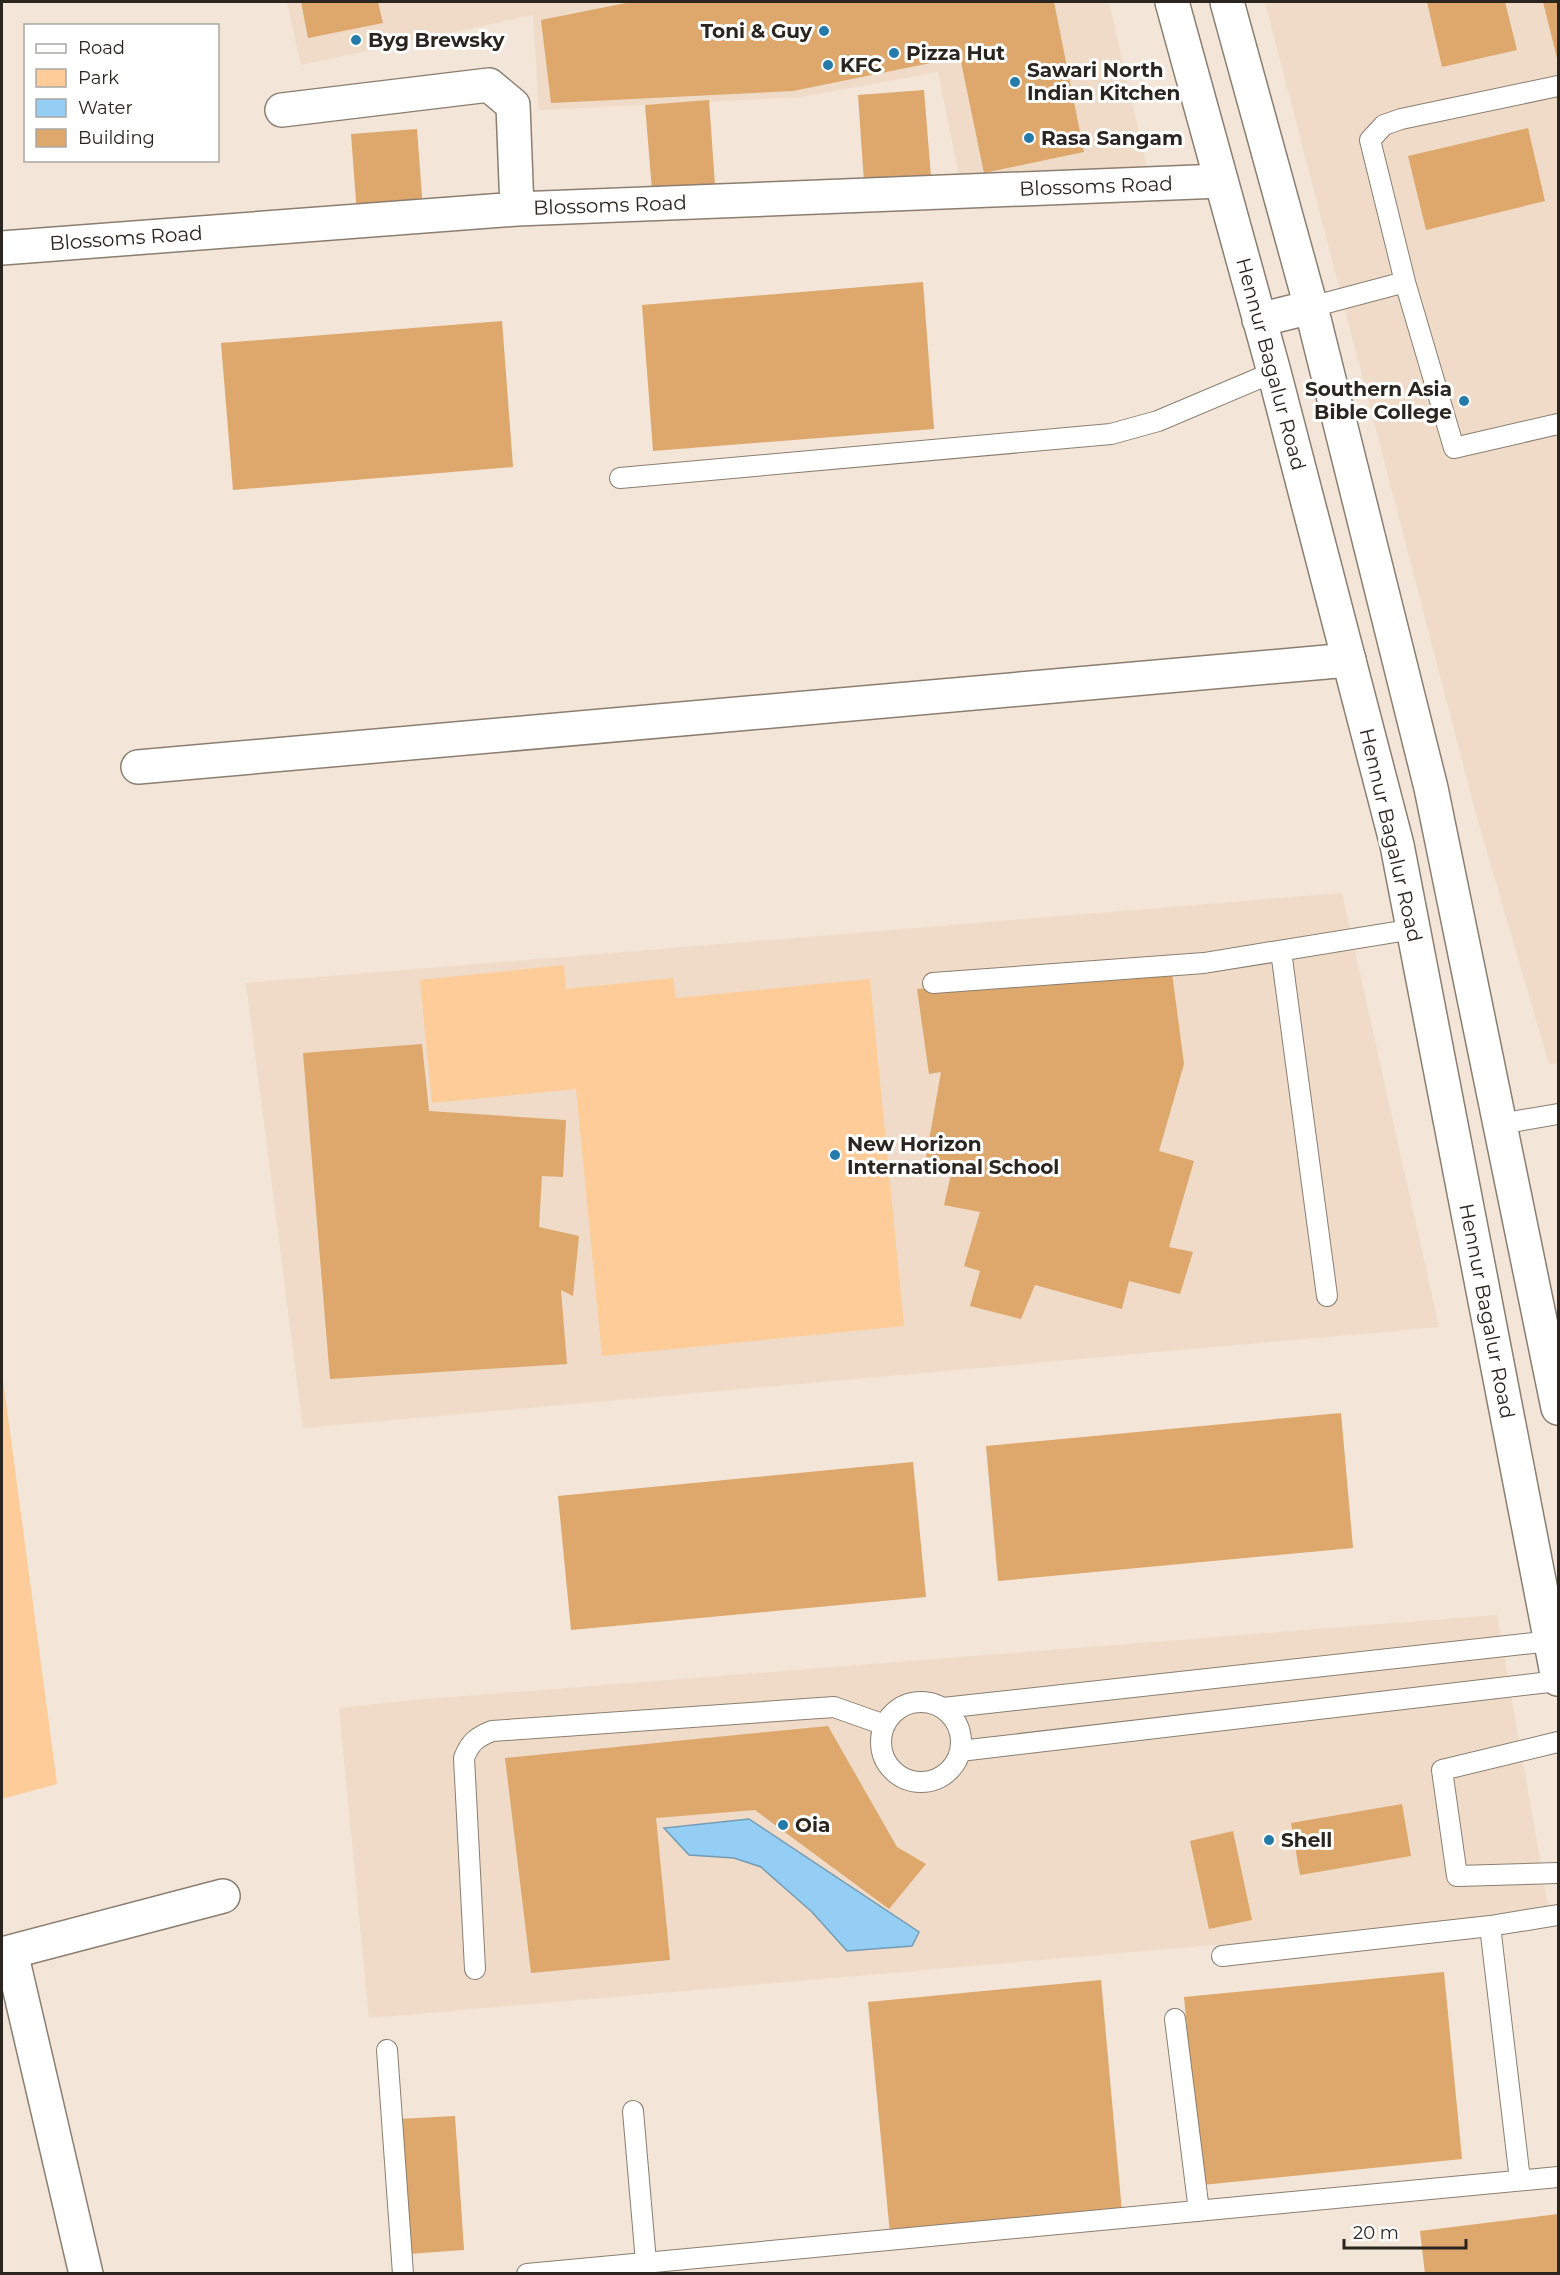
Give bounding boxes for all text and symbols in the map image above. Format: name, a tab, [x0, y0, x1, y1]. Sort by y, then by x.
place label: Toni & Guy	[701, 19, 813, 43]
legend	[24, 24, 219, 162]
marker: Toni & Guy	[817, 24, 831, 38]
place label: Byg Brewsky	[368, 28, 506, 52]
marker: Byg Brewsky	[349, 33, 363, 47]
text: Road	[78, 37, 125, 59]
place label: Pizza Hut	[906, 41, 1005, 65]
marker: Pizza Hut	[887, 46, 901, 60]
place label: KFC	[840, 53, 882, 77]
marker: KFC	[821, 58, 835, 72]
place label: Sawari North Indian Kitchen	[1027, 58, 1180, 105]
text: Park	[78, 67, 119, 89]
marker: Sawari North Indian Kitchen	[1008, 75, 1022, 89]
text: Water	[78, 97, 133, 119]
place label: Rasa Sangam	[1041, 126, 1183, 150]
text: Building	[78, 127, 155, 149]
marker: Rasa Sangam	[1022, 131, 1036, 145]
street label: Blossoms Road	[1019, 171, 1173, 201]
street label: Blossoms Road	[533, 190, 687, 220]
street label: Blossoms Road	[49, 221, 203, 255]
street label: Hennur Bagalur Road	[1231, 255, 1311, 473]
place label: Southern Asia Bible College	[1305, 377, 1452, 424]
marker: Southern Asia Bible College	[1457, 394, 1471, 408]
street label: Hennur Bagalur Road	[1355, 726, 1427, 944]
place label: New Horizon International School	[847, 1132, 1059, 1179]
marker: New Horizon International School	[828, 1148, 842, 1162]
street label: Hennur Bagalur Road	[1454, 1201, 1520, 1421]
place label: Oia	[795, 1813, 830, 1837]
marker: Oia	[776, 1818, 790, 1832]
place label: Shell	[1281, 1828, 1332, 1852]
marker: Shell	[1262, 1833, 1276, 1847]
scale bar	[1344, 2212, 1466, 2250]
text: 20 m	[1353, 2222, 1399, 2244]

